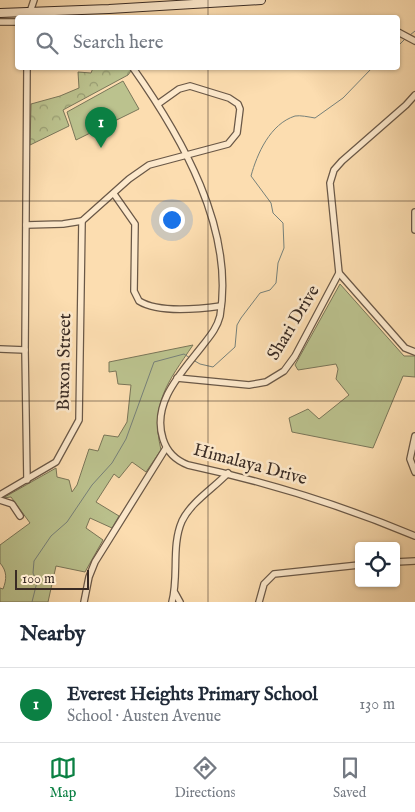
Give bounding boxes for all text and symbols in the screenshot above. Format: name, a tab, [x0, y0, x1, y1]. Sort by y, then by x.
search box	[15, 15, 400, 70]
icon: search	[33, 29, 61, 57]
text: Search here	[73, 31, 164, 55]
pin: 1	[85, 107, 117, 148]
your location	[159, 207, 185, 233]
street label: Shari Drive	[263, 281, 325, 365]
street label: Buxon Street	[53, 313, 77, 411]
street label: Himalaya Drive	[191, 439, 309, 491]
map controls	[355, 542, 400, 587]
button: locate	[355, 542, 400, 587]
scale bar	[15, 567, 89, 590]
text: 100 m	[22, 570, 55, 588]
text: Nearby	[20, 621, 85, 648]
text: Everest Heights Primary School	[67, 683, 318, 707]
text: 1	[33, 695, 39, 715]
text: 130 m	[359, 695, 395, 715]
text: School · Austen Avenue	[67, 707, 221, 727]
tab: Map	[49, 754, 77, 802]
tab: Directions	[174, 754, 235, 802]
tab: Saved	[333, 754, 366, 802]

